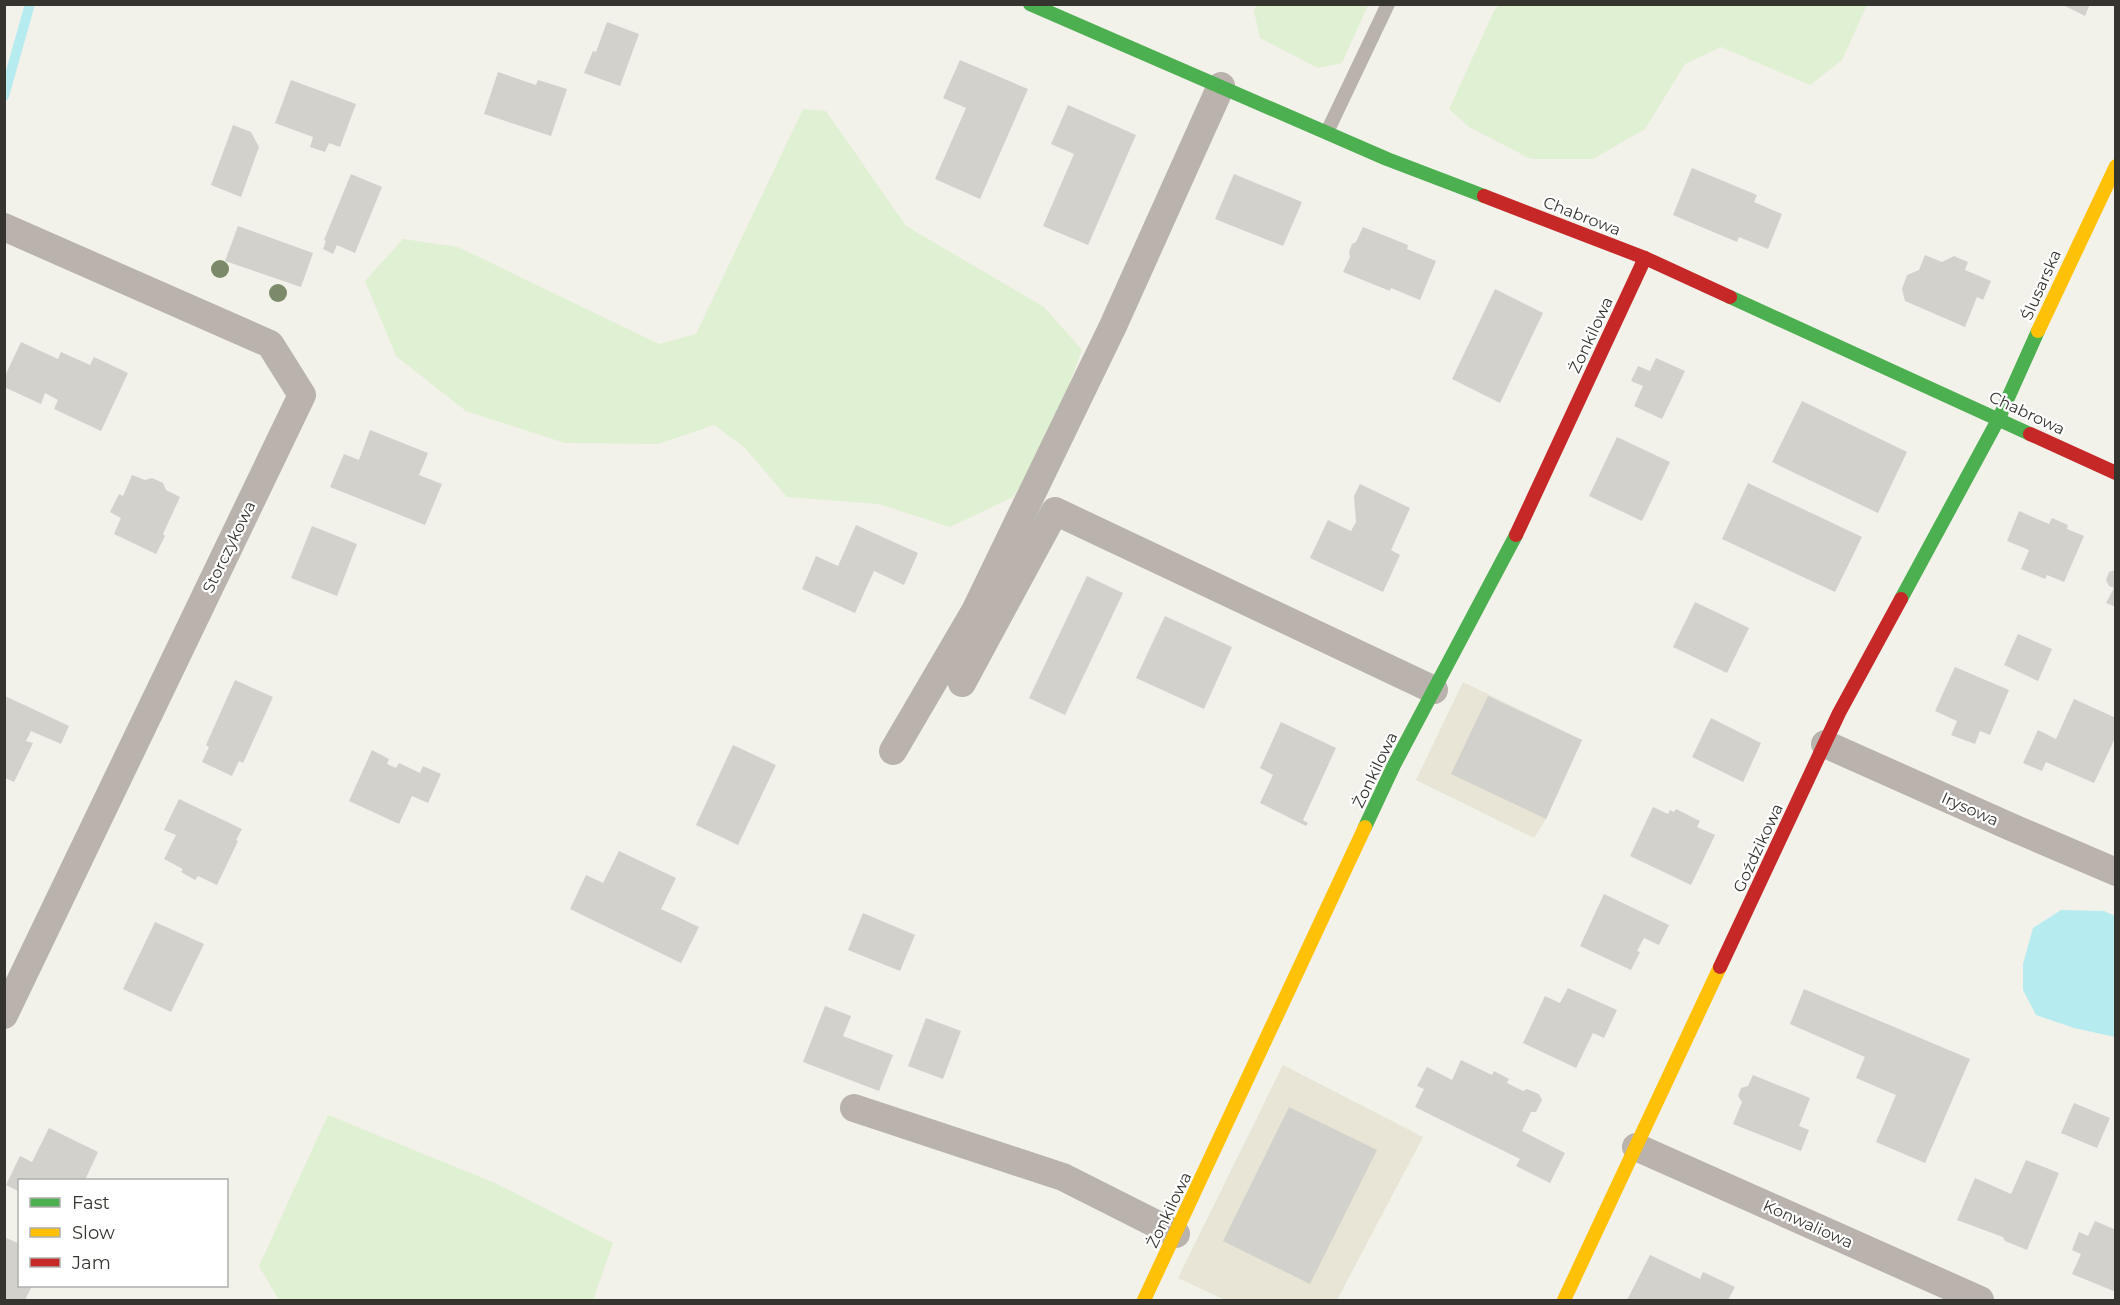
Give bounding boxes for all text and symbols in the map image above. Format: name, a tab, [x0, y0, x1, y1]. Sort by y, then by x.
street label: Chabrowa	[1540, 192, 1624, 240]
street label: Ślusarska	[2017, 247, 2065, 323]
street label: Żonkilowa	[1565, 294, 1617, 376]
street label: Chabrowa	[1986, 387, 2068, 439]
street label: Storczykowa	[199, 498, 259, 596]
street label: Żonkilowa	[1348, 729, 1402, 811]
street label: Irysowa	[1938, 788, 2002, 830]
street label: Goździkowa	[1729, 801, 1787, 895]
street label: Żonkilowa	[1142, 1169, 1196, 1251]
legend	[18, 1179, 228, 1287]
text: Fast	[72, 1192, 110, 1214]
street label: Konwaliowa	[1760, 1196, 1856, 1252]
text: Slow	[72, 1222, 115, 1244]
text: Jam	[71, 1252, 111, 1274]

